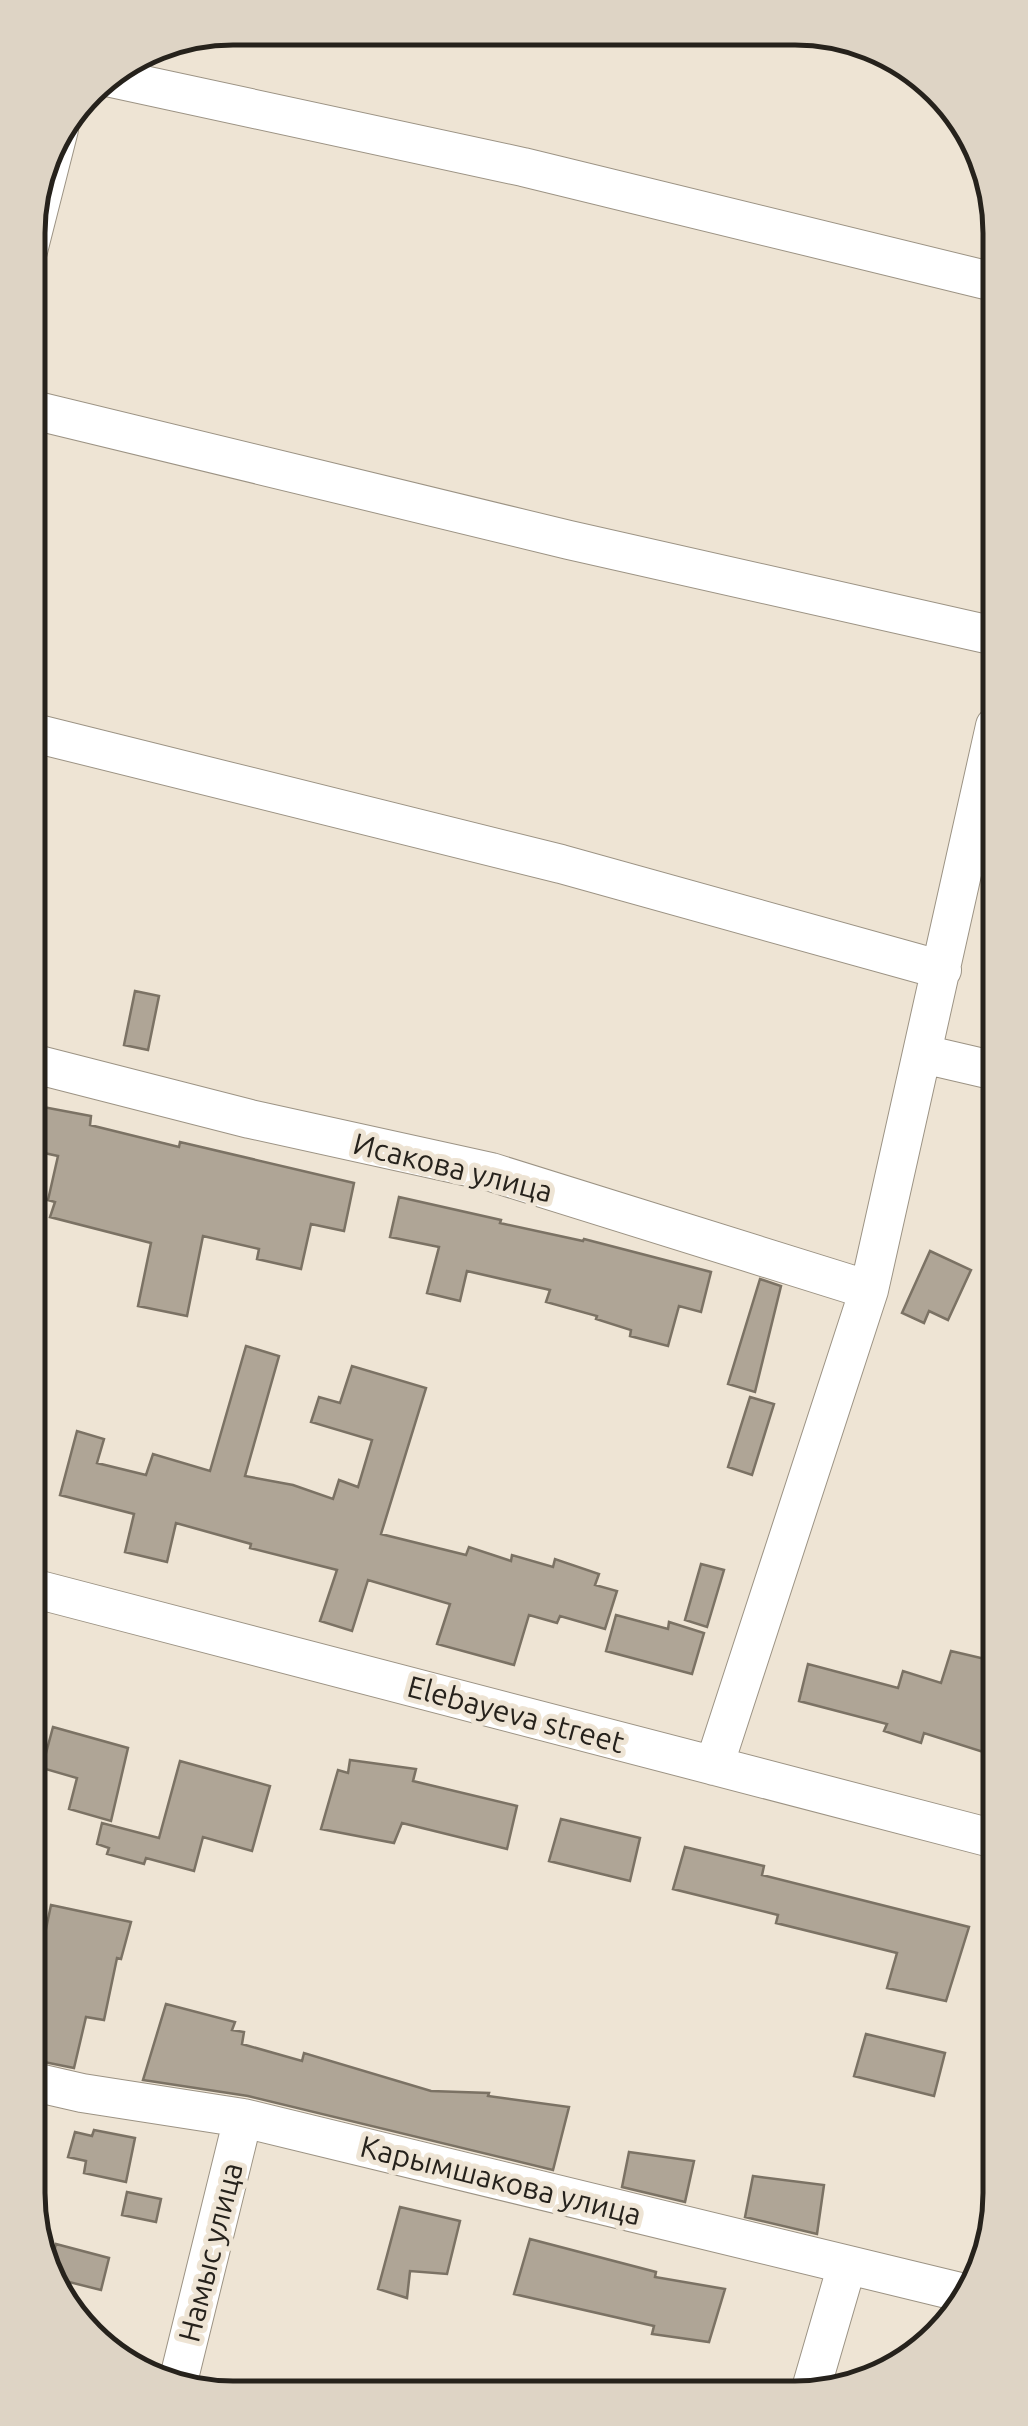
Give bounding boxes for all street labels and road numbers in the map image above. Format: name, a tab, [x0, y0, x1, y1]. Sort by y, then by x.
street label: Исакова улица	[350, 1126, 556, 1208]
street label: Elebayeva street	[404, 1669, 628, 1759]
street label: Карымшакова улица	[357, 2129, 645, 2231]
street label: Намыс улица	[171, 2159, 249, 2345]

